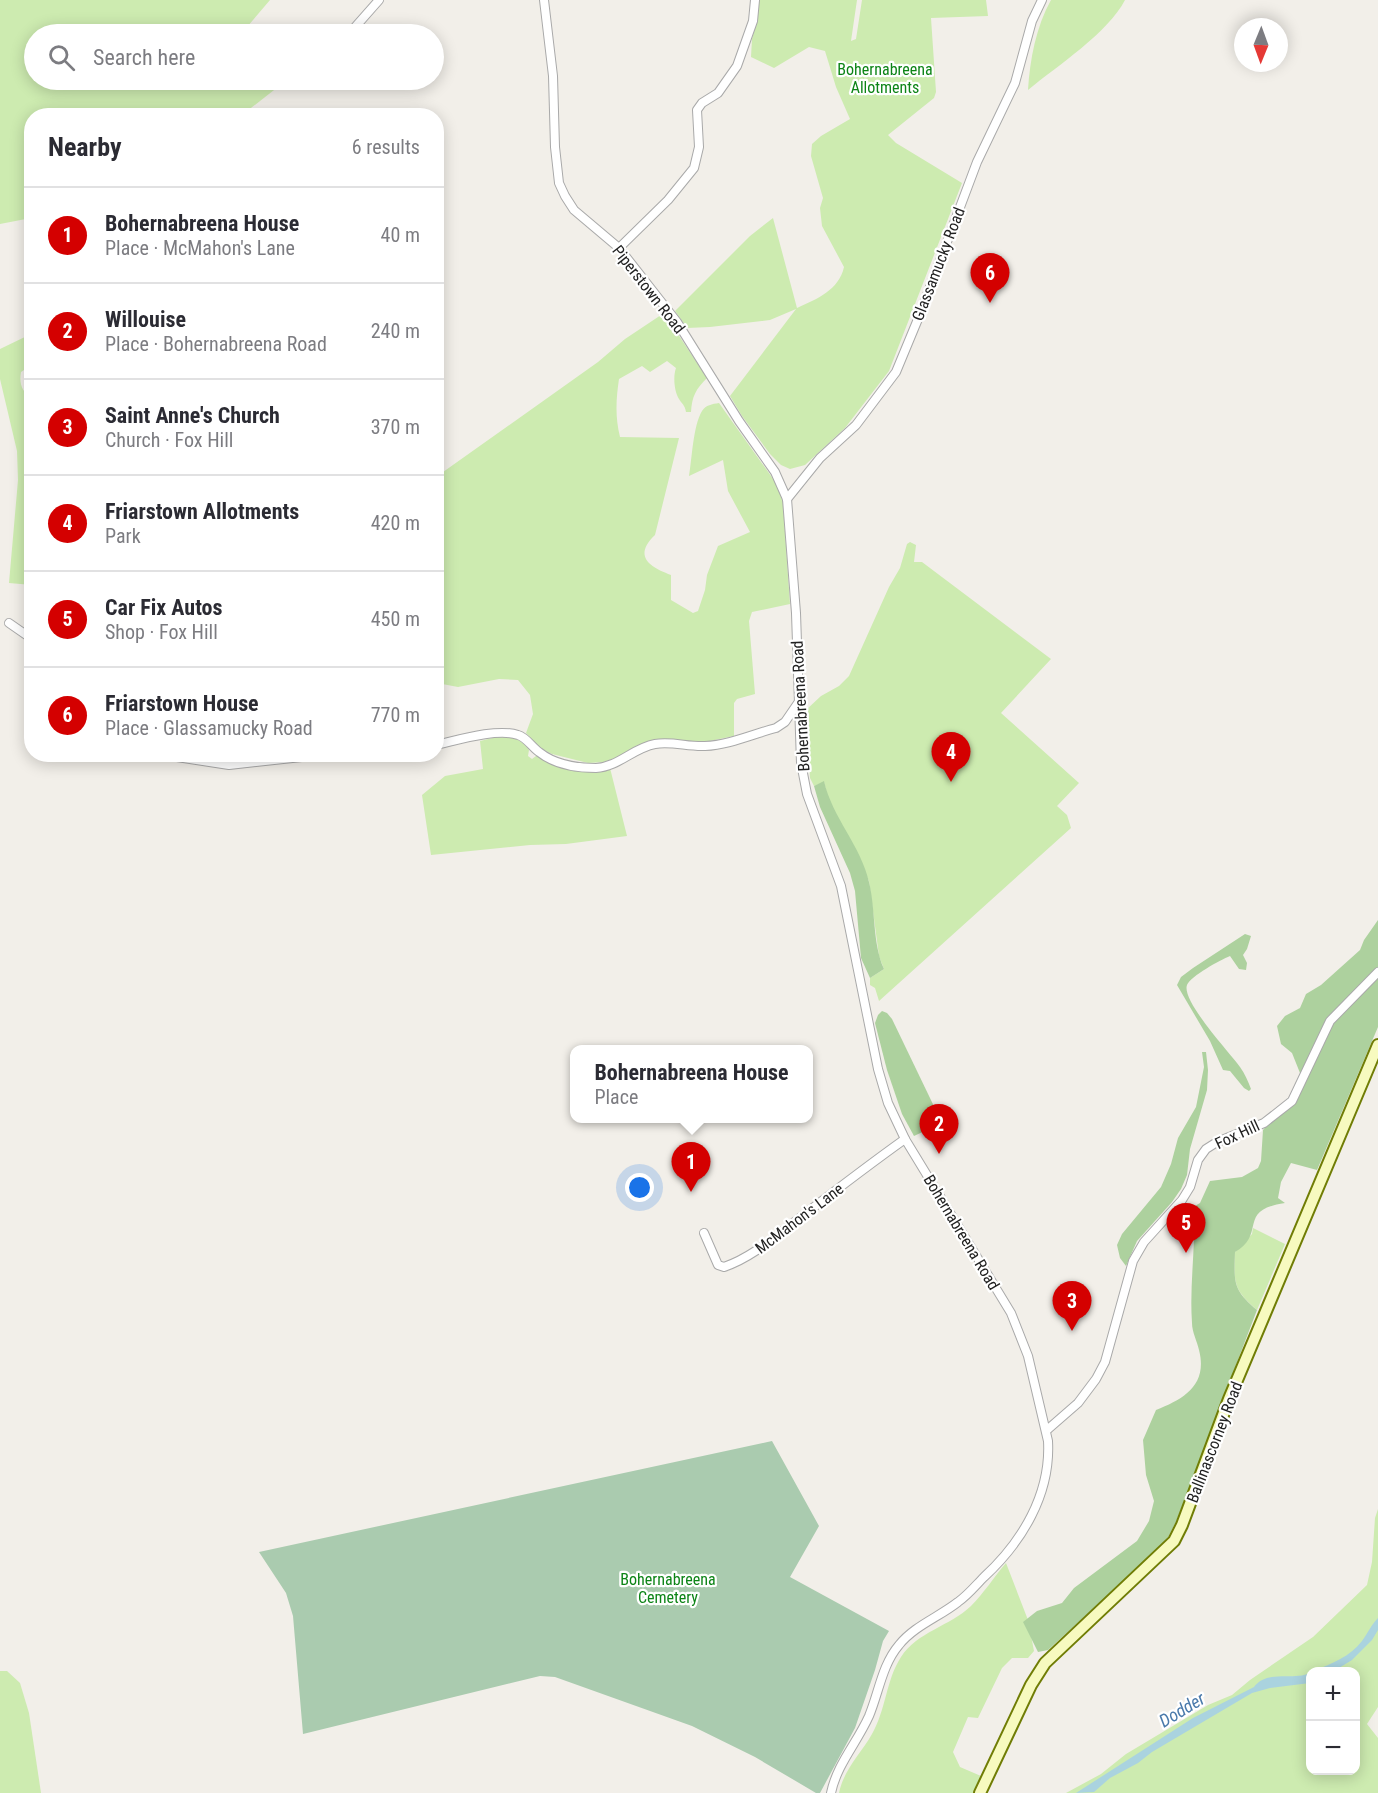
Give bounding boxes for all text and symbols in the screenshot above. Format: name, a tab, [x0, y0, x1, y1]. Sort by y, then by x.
north arrow	[1234, 18, 1288, 72]
search box	[24, 24, 444, 90]
icon: search	[45, 41, 78, 74]
text: Search here	[93, 45, 195, 70]
park label: Bohernabreena Allotments	[837, 60, 933, 97]
text: Nearby	[48, 132, 122, 162]
text: 6 results	[352, 135, 420, 159]
street label: Glassamucky Road	[908, 205, 969, 324]
text: Bohernabreena House	[105, 211, 299, 236]
text: 1	[62, 223, 73, 247]
text: 40 m	[381, 223, 420, 247]
text: Place · McMahon's Lane	[105, 236, 295, 260]
street label: Piperstown Road	[608, 241, 689, 337]
pin: 6	[970, 254, 1010, 303]
text: Willouise	[105, 307, 186, 332]
text: 2	[62, 319, 73, 343]
text: 240 m	[371, 319, 420, 343]
text: Place · Bohernabreena Road	[105, 332, 327, 356]
text: Saint Anne's Church	[105, 403, 280, 428]
text: 3	[62, 415, 73, 439]
text: 370 m	[371, 415, 420, 439]
text: Church · Fox Hill	[105, 428, 233, 452]
text: Friarstown Allotments	[105, 499, 299, 524]
text: 4	[62, 511, 73, 535]
text: 420 m	[371, 511, 420, 535]
text: Park	[105, 524, 141, 548]
text: Car Fix Autos	[105, 595, 223, 620]
text: 5	[62, 607, 73, 631]
text: 450 m	[371, 607, 420, 631]
text: Shop · Fox Hill	[105, 620, 218, 644]
street label: Bohernabreena Road	[788, 640, 813, 772]
text: Friarstown House	[105, 691, 259, 716]
text: 6	[62, 703, 73, 727]
text: 770 m	[371, 703, 420, 727]
text: Place · Glassamucky Road	[105, 716, 313, 740]
pin: 4	[932, 732, 970, 782]
popup	[570, 1045, 813, 1123]
text: Bohernabreena House	[594, 1060, 789, 1085]
text: Place	[594, 1085, 638, 1109]
pin: 2	[920, 1104, 958, 1154]
street label: Fox Hill	[1212, 1116, 1263, 1153]
pin: 1	[672, 1142, 710, 1192]
street label: Bohernabreena Road	[920, 1171, 1003, 1293]
your location	[625, 1173, 654, 1202]
street label: McMahon's Lane	[751, 1179, 847, 1258]
pin: 5	[1166, 1204, 1206, 1253]
pin: 3	[1052, 1282, 1092, 1331]
street label: Ballinascorney Road	[1183, 1379, 1246, 1505]
park label: Bohernabreena Cemetery	[620, 1570, 716, 1607]
map controls	[1306, 1667, 1360, 1775]
button: +	[1306, 1667, 1360, 1721]
water label: Dodder	[1155, 1687, 1209, 1731]
button: −	[1306, 1721, 1360, 1775]

